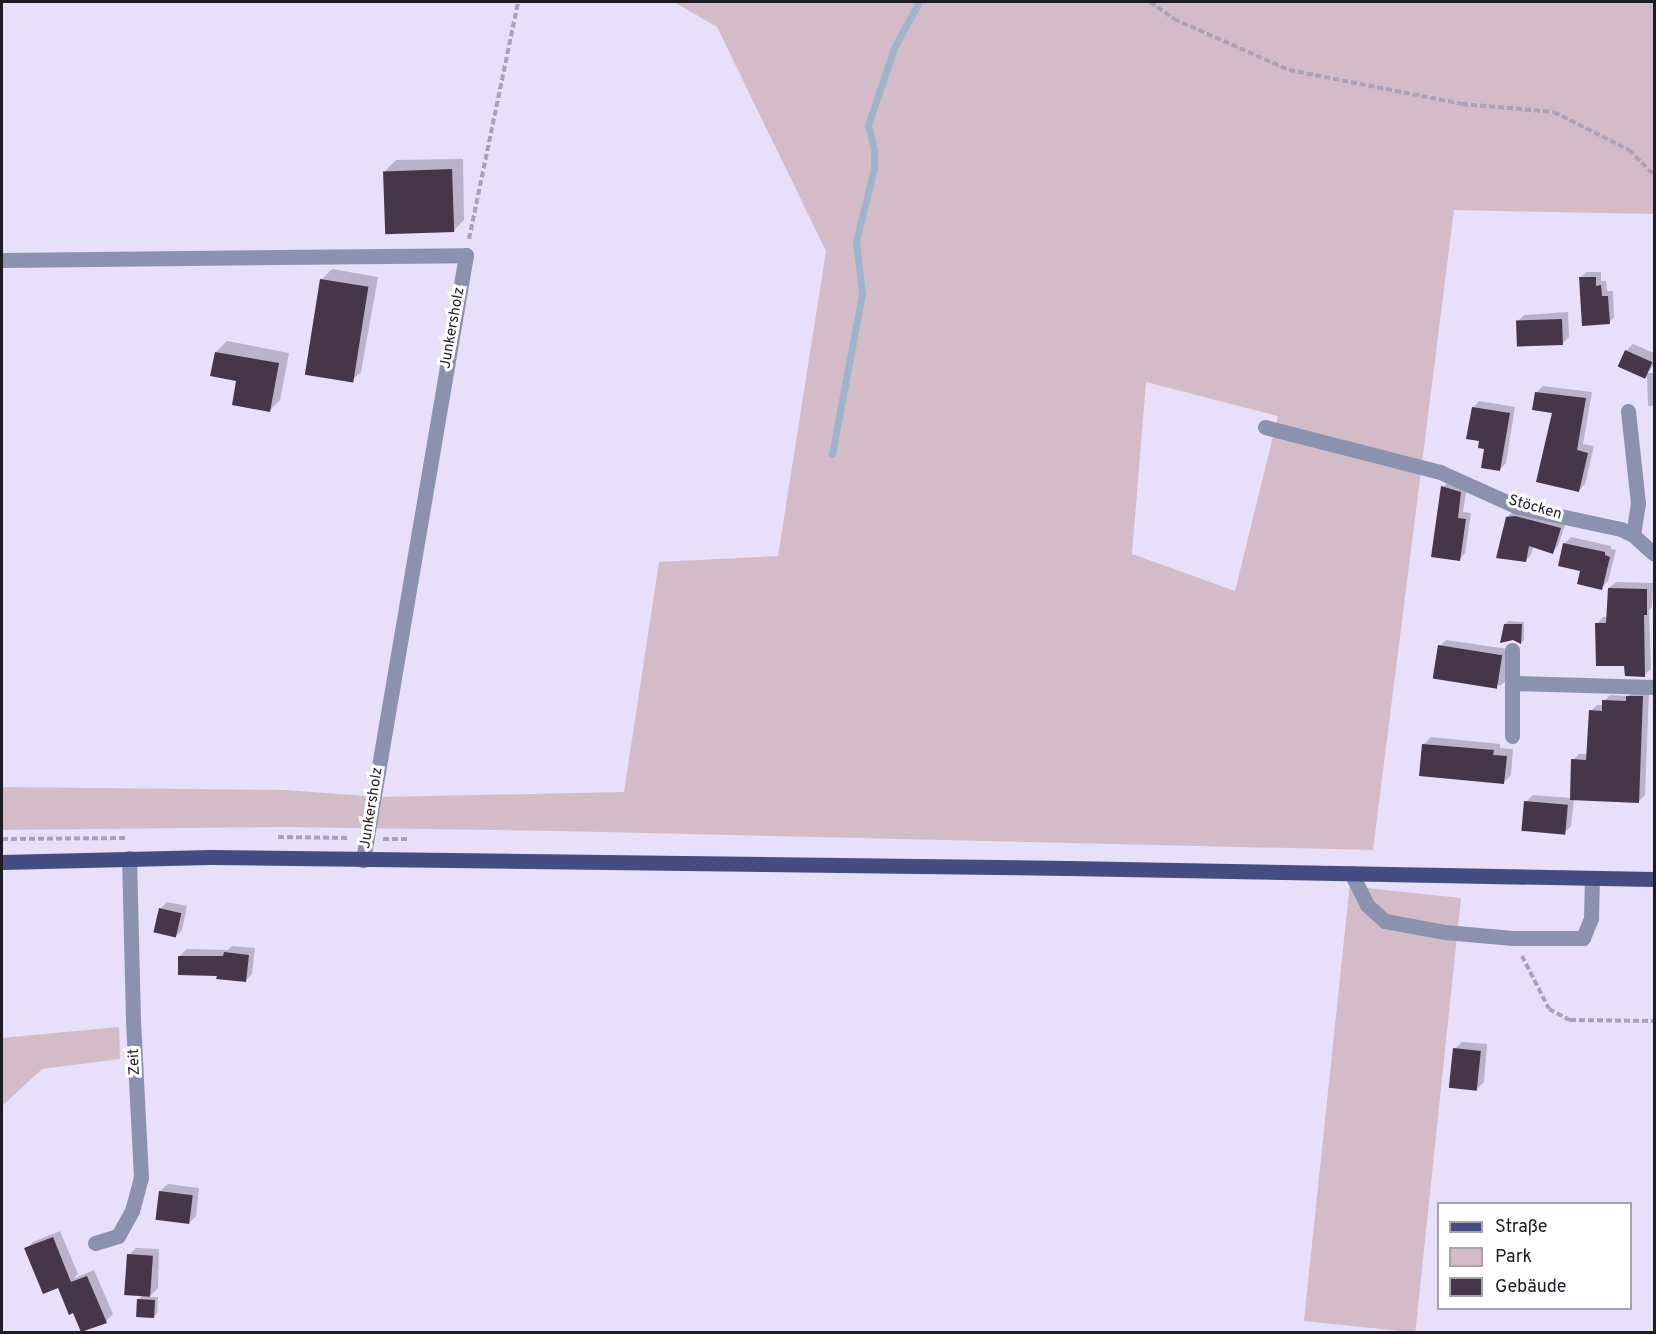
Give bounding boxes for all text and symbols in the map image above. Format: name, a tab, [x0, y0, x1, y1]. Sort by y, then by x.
street label: Junkersholz	[437, 286, 469, 370]
street label: Stöcken	[1506, 492, 1564, 524]
street label: Junkersholz	[357, 766, 387, 850]
street label: Zeit	[125, 1048, 145, 1076]
legend	[1437, 1202, 1632, 1310]
text: Straße	[1495, 1216, 1547, 1239]
text: Park	[1495, 1246, 1532, 1269]
text: Gebäude	[1495, 1276, 1567, 1299]

